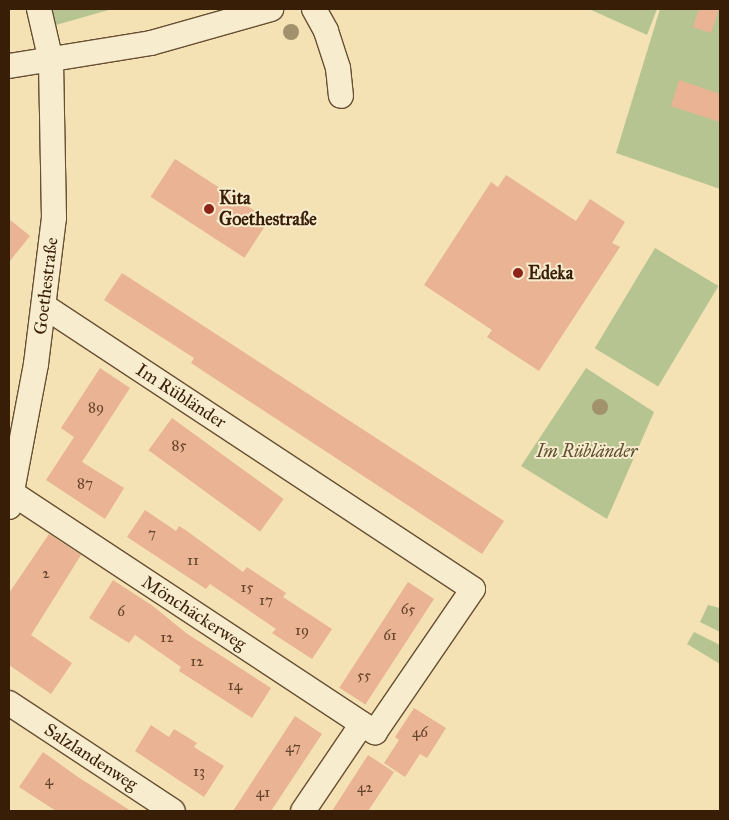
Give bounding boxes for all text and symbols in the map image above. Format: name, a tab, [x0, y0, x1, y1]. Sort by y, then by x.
place label: Kita Goethestraße	[219, 188, 317, 230]
marker: Kita Goethestraße	[203, 203, 215, 215]
street label: Goethestraße	[29, 236, 63, 336]
place label: Edeka	[528, 262, 573, 284]
marker: Edeka	[512, 267, 524, 279]
street label: Im Rübländer	[132, 359, 230, 433]
house number: 89	[88, 399, 104, 417]
house number: 85	[172, 437, 186, 455]
park label: Im Rübländer	[537, 440, 637, 462]
house number: 87	[77, 475, 93, 493]
house number: 7	[148, 525, 156, 543]
house number: 11	[187, 552, 199, 570]
house number: 2	[42, 565, 50, 583]
street label: Mönchäckerweg	[138, 571, 250, 655]
house number: 15	[241, 579, 253, 597]
house number: 17	[259, 592, 273, 610]
house number: 65	[401, 601, 415, 619]
house number: 6	[117, 603, 125, 621]
house number: 19	[295, 622, 309, 640]
house number: 61	[383, 627, 397, 645]
house number: 12	[160, 629, 174, 647]
house number: 12	[190, 653, 204, 671]
house number: 55	[357, 667, 371, 685]
house number: 14	[228, 677, 242, 695]
street label: Salzlandenweg	[40, 719, 142, 795]
house number: 46	[412, 724, 428, 742]
house number: 47	[285, 739, 301, 757]
house number: 13	[193, 763, 205, 781]
house number: 4	[45, 772, 53, 790]
house number: 42	[357, 779, 373, 797]
house number: 41	[256, 784, 270, 802]

